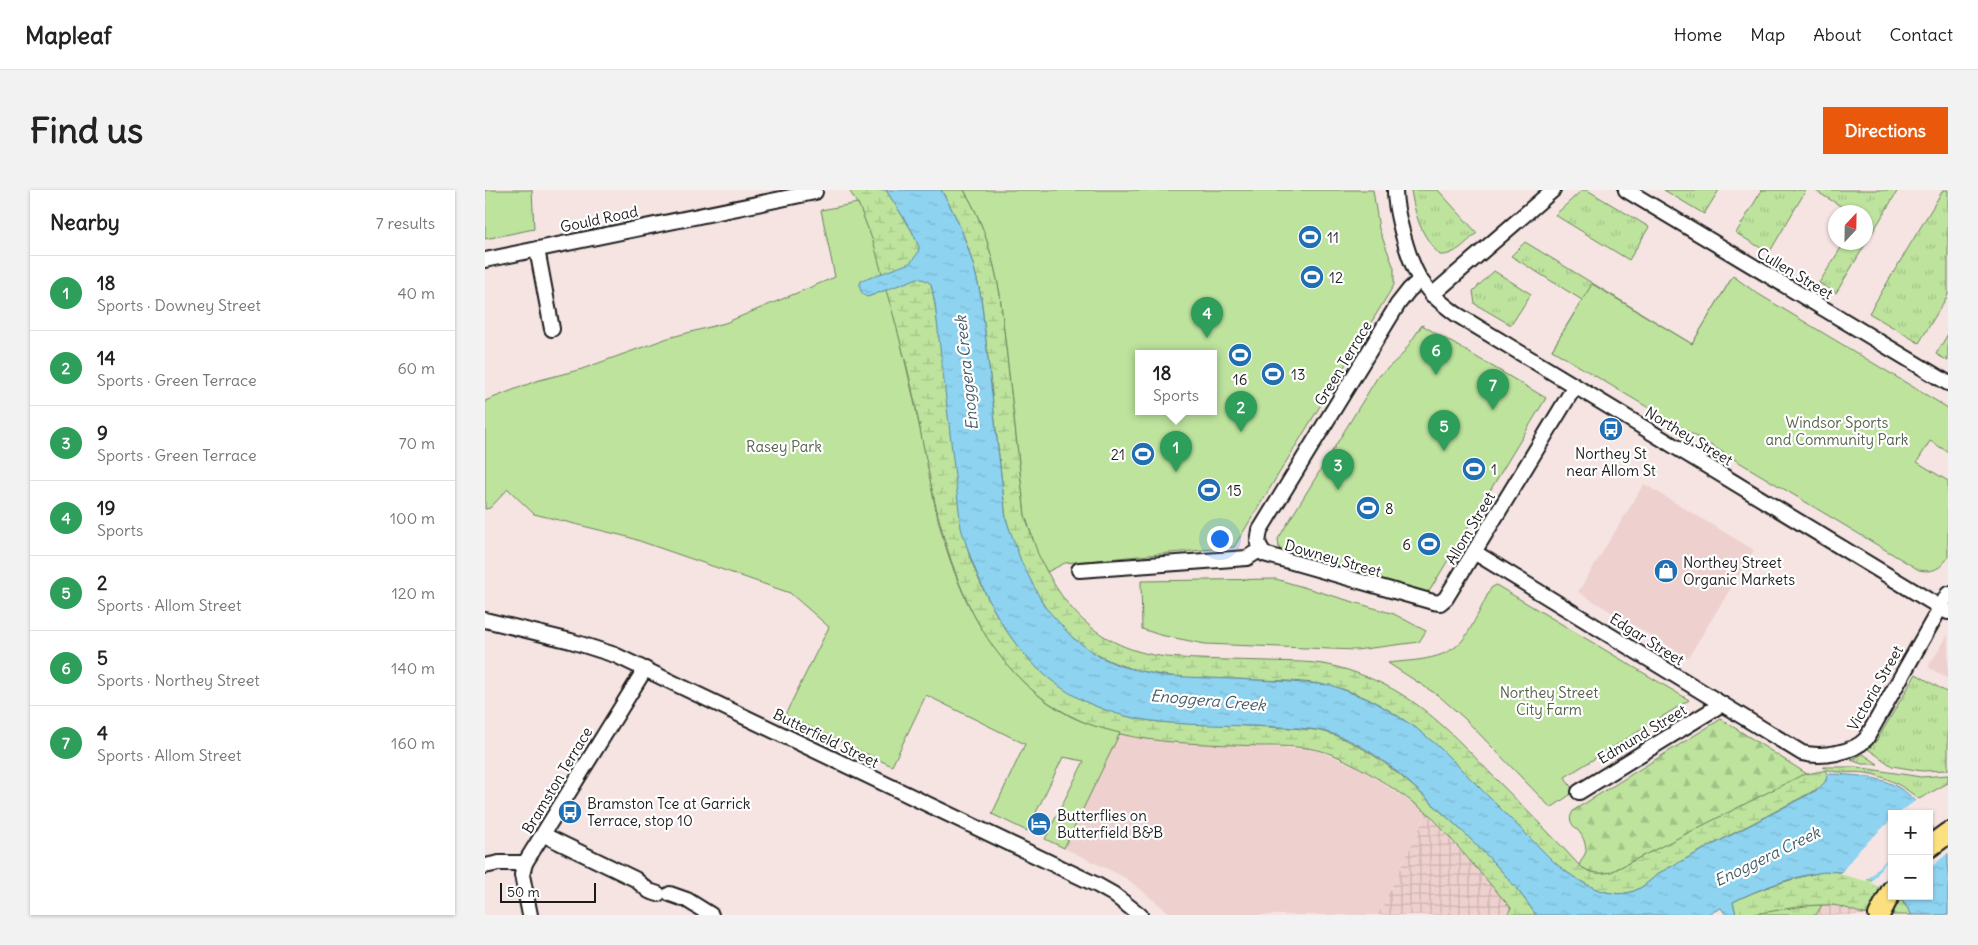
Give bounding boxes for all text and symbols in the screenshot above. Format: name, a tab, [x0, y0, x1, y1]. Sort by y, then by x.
text: Mapleaf	[25, 20, 112, 50]
text: Home	[1674, 23, 1722, 46]
text: Map	[1750, 23, 1785, 46]
text: About	[1813, 23, 1861, 46]
text: Contact	[1889, 23, 1953, 46]
button: Directions	[1823, 107, 1948, 154]
text: Find us	[30, 108, 143, 152]
street label: Gould Road	[558, 201, 640, 237]
north arrow	[1828, 205, 1873, 250]
text: Nearby	[50, 209, 120, 236]
text: 7 results	[376, 213, 435, 233]
sports icon: 11	[1297, 224, 1323, 250]
place label: 11	[1327, 228, 1339, 247]
street label: Cullen Street	[1753, 243, 1837, 303]
sports icon: 12	[1299, 264, 1325, 290]
place label: 12	[1329, 268, 1343, 287]
text: 18	[97, 271, 116, 295]
text: 1	[63, 283, 69, 303]
text: 40 m	[397, 283, 435, 303]
text: Sports · Downey Street	[97, 295, 261, 315]
pin: 4	[1191, 297, 1223, 338]
water label: Enoggera Creek	[950, 313, 982, 431]
street label: Green Terrace	[1310, 317, 1376, 409]
pin: 6	[1420, 334, 1452, 375]
sports icon: 16	[1227, 342, 1253, 368]
text: 14	[97, 346, 116, 370]
popup	[1135, 350, 1217, 415]
text: 2	[62, 358, 70, 378]
text: 60 m	[397, 358, 435, 378]
text: 18	[1153, 361, 1171, 385]
sports icon: 13	[1260, 361, 1286, 387]
place label: 13	[1291, 365, 1305, 384]
pin: 7	[1477, 369, 1509, 410]
text: Sports · Green Terrace	[97, 370, 257, 390]
place label: 16	[1233, 370, 1247, 389]
text: Sports	[1153, 385, 1199, 405]
pin: 2	[1225, 391, 1257, 432]
street label: Northey Street	[1642, 402, 1736, 470]
pin: 5	[1428, 410, 1460, 451]
park label: Windsor Sports and Community Park	[1766, 413, 1909, 449]
bus stop icon: Northey St near Allom St	[1598, 416, 1624, 442]
text: 9	[97, 421, 108, 445]
pin: 1	[1160, 431, 1192, 472]
text: 3	[61, 433, 71, 453]
text: 70 m	[399, 433, 435, 453]
park label: Rasey Park	[746, 437, 822, 456]
sports icon: 21	[1130, 441, 1156, 467]
place label: Northey St near Allom St	[1566, 444, 1656, 480]
text: Sports · Green Terrace	[97, 445, 257, 465]
place label: 21	[1111, 445, 1125, 464]
pin: 3	[1322, 449, 1354, 490]
sports icon: 1	[1461, 456, 1487, 482]
place label: 1	[1491, 460, 1497, 479]
sports icon: 15	[1196, 477, 1222, 503]
place label: 15	[1227, 481, 1242, 500]
street label: Allom Street	[1441, 488, 1499, 568]
sports icon: 8	[1355, 495, 1381, 521]
text: 19	[97, 496, 115, 520]
place label: 8	[1385, 499, 1394, 518]
text: 4	[61, 508, 71, 528]
text: 100 m	[390, 508, 435, 528]
text: Sports	[97, 520, 143, 540]
your location	[1207, 526, 1233, 552]
sports icon: 6	[1416, 531, 1442, 557]
street label: Downey Street	[1282, 535, 1384, 581]
place label: 6	[1402, 535, 1411, 554]
place label: Northey Street Organic Markets	[1683, 553, 1795, 589]
shop icon: Northey Street Organic Markets	[1653, 558, 1679, 584]
text: 2	[97, 571, 107, 595]
text: 5	[61, 583, 71, 603]
text: 120 m	[392, 583, 435, 603]
text: Sports · Allom Street	[97, 595, 241, 615]
street label: Edgar Street	[1606, 609, 1688, 669]
street label: Victoria Street	[1843, 642, 1907, 734]
text: 5	[97, 646, 108, 670]
text: 6	[61, 658, 71, 678]
text: 140 m	[391, 658, 435, 678]
text: Sports · Northey Street	[97, 670, 260, 690]
park label: Northey Street City Farm	[1500, 683, 1598, 719]
water label: Enoggera Creek	[1150, 685, 1268, 715]
street label: Edmund Street	[1594, 700, 1690, 768]
street label: Butterfield Street	[770, 704, 882, 772]
text: 4	[97, 721, 108, 745]
street label: Bramston Terrace	[518, 723, 596, 837]
text: 7	[62, 733, 70, 753]
text: 160 m	[391, 733, 435, 753]
text: Sports · Allom Street	[97, 745, 241, 765]
place label: Bramston Tce at Garrick Terrace, stop 10	[587, 794, 751, 830]
bus stop icon: Bramston Tce at Garrick Terrace, stop 10	[557, 799, 583, 825]
place label: Butterflies on Butterfield B&B	[1057, 806, 1163, 842]
map controls	[1888, 810, 1933, 900]
button: +	[1888, 810, 1933, 855]
hotel icon: Butterflies on Butterfield B&B	[1026, 811, 1052, 837]
water label: Enoggera Creek	[1711, 821, 1825, 890]
button: −	[1888, 855, 1933, 900]
scale bar	[500, 880, 596, 903]
text: 50 m	[507, 883, 540, 901]

